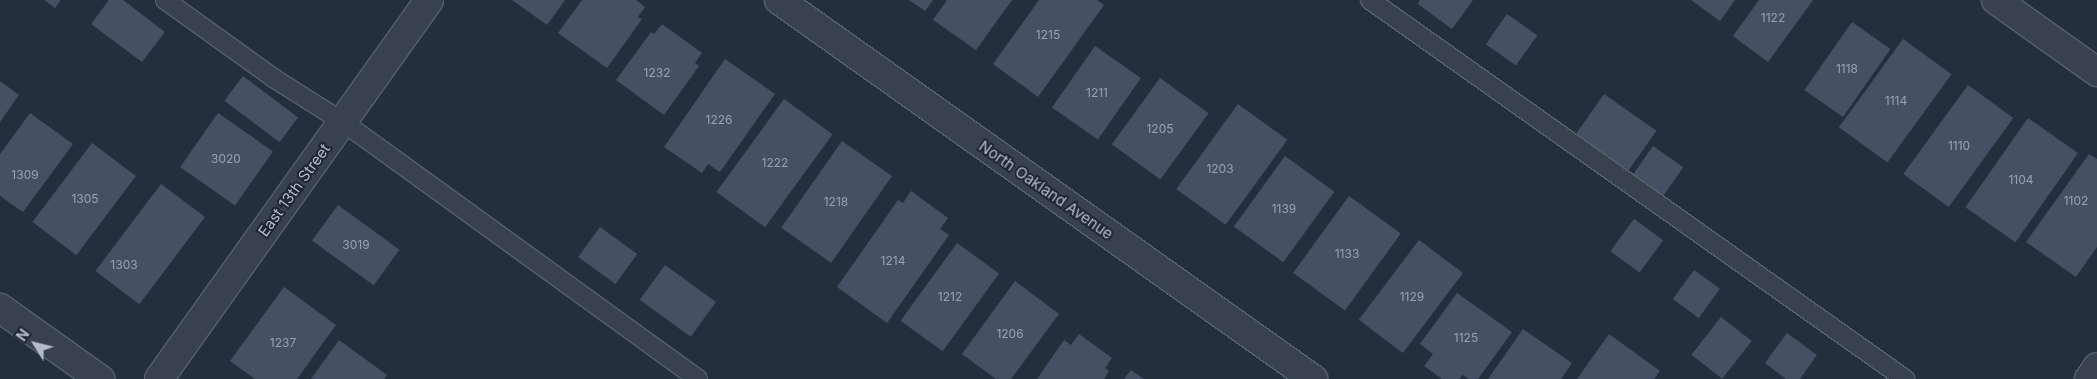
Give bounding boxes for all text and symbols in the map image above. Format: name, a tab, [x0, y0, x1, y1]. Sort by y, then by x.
house number: 1122	[1761, 11, 1785, 25]
house number: 1215	[1036, 28, 1060, 42]
house number: 1118	[1836, 62, 1858, 76]
house number: 1232	[644, 66, 670, 80]
house number: 1211	[1086, 86, 1108, 100]
house number: 1114	[1885, 94, 1907, 108]
house number: 1226	[706, 113, 732, 127]
house number: 1205	[1146, 122, 1174, 136]
street label: North Oakland Avenue	[976, 137, 1116, 243]
house number: 1110	[1948, 139, 1970, 153]
street label: East 13th Street	[254, 140, 334, 240]
house number: 3020	[211, 152, 241, 166]
house number: 1222	[762, 156, 788, 170]
house number: 1203	[1206, 162, 1234, 176]
house number: 1309	[11, 168, 39, 182]
house number: 1104	[2008, 173, 2034, 187]
house number: 1305	[71, 192, 99, 206]
house number: 1102	[2064, 194, 2088, 208]
house number: 1218	[824, 195, 848, 209]
house number: 1139	[1272, 202, 1296, 216]
house number: 3019	[342, 238, 370, 252]
house number: 1133	[1335, 247, 1359, 261]
house number: 1214	[881, 254, 905, 268]
house number: 1303	[110, 258, 138, 272]
house number: 1212	[938, 290, 962, 304]
house number: 1129	[1400, 290, 1424, 304]
north arrow	[10, 319, 60, 369]
text: N	[12, 326, 32, 344]
house number: 1206	[996, 327, 1024, 341]
house number: 1125	[1454, 331, 1478, 345]
house number: 1237	[270, 336, 296, 350]

